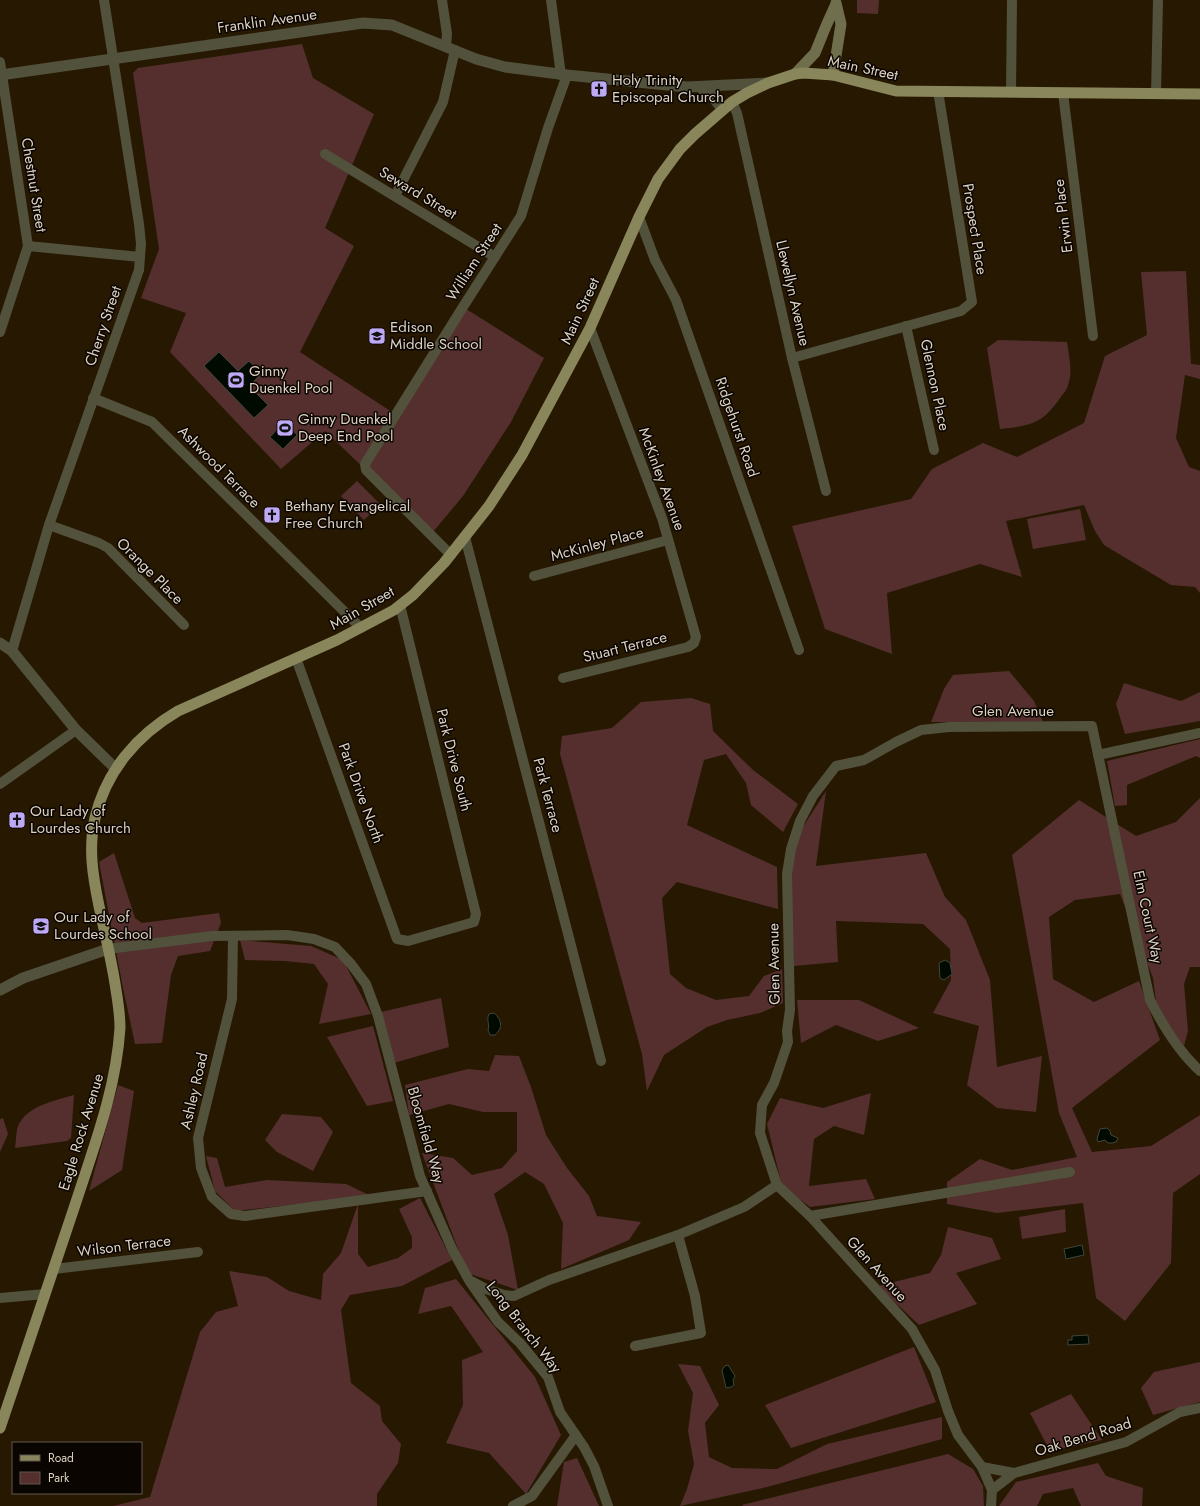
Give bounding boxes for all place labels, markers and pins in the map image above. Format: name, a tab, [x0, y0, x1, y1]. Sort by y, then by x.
place label: Holy Trinity Episcopal Church	[612, 69, 724, 108]
church icon: Holy Trinity Episcopal Church	[589, 79, 609, 99]
place label: Edison Middle School	[390, 316, 482, 355]
school or university icon: Edison Middle School	[367, 326, 387, 346]
place label: Ginny Duenkel Pool	[249, 360, 332, 399]
sports icon: Ginny Duenkel Pool	[226, 370, 246, 390]
place label: Ginny Duenkel Deep End Pool	[298, 408, 393, 447]
sports icon: Ginny Duenkel Deep End Pool	[275, 418, 295, 438]
place label: Bethany Evangelical Free Church	[285, 495, 410, 534]
church icon: Bethany Evangelical Free Church	[262, 505, 282, 525]
place label: Our Lady of Lourdes Church	[30, 800, 131, 839]
church icon: Our Lady of Lourdes Church	[7, 810, 27, 830]
place label: Our Lady of Lourdes School	[54, 906, 152, 945]
school or university icon: Our Lady of Lourdes School	[31, 916, 51, 936]

